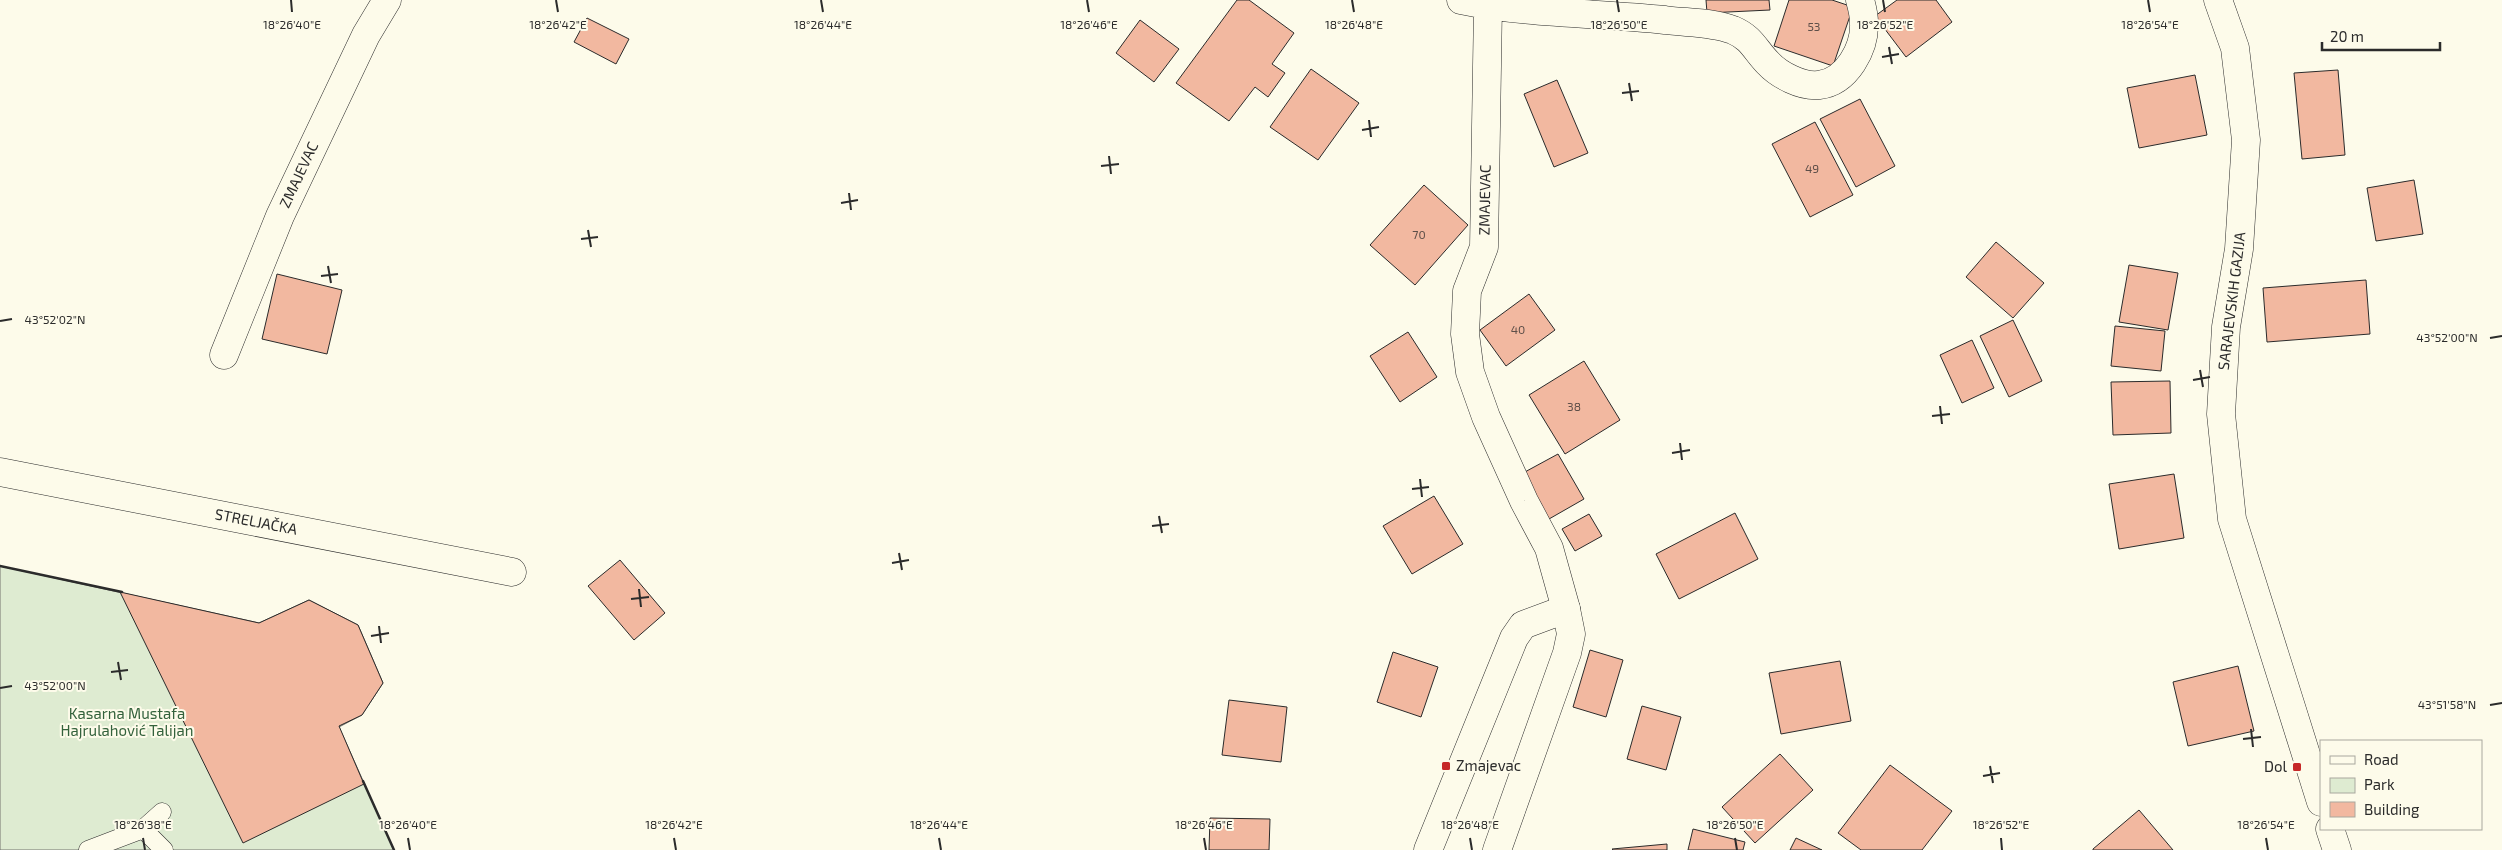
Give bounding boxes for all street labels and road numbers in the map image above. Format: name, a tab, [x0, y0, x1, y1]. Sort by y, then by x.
street label: ZMAJEVAC	[275, 138, 321, 211]
street label: ZMAJEVAC	[1474, 164, 1494, 236]
street label: SARAJEVSKIH GAZIJA	[2214, 230, 2249, 371]
street label: STRELJAČKA	[213, 504, 300, 538]

